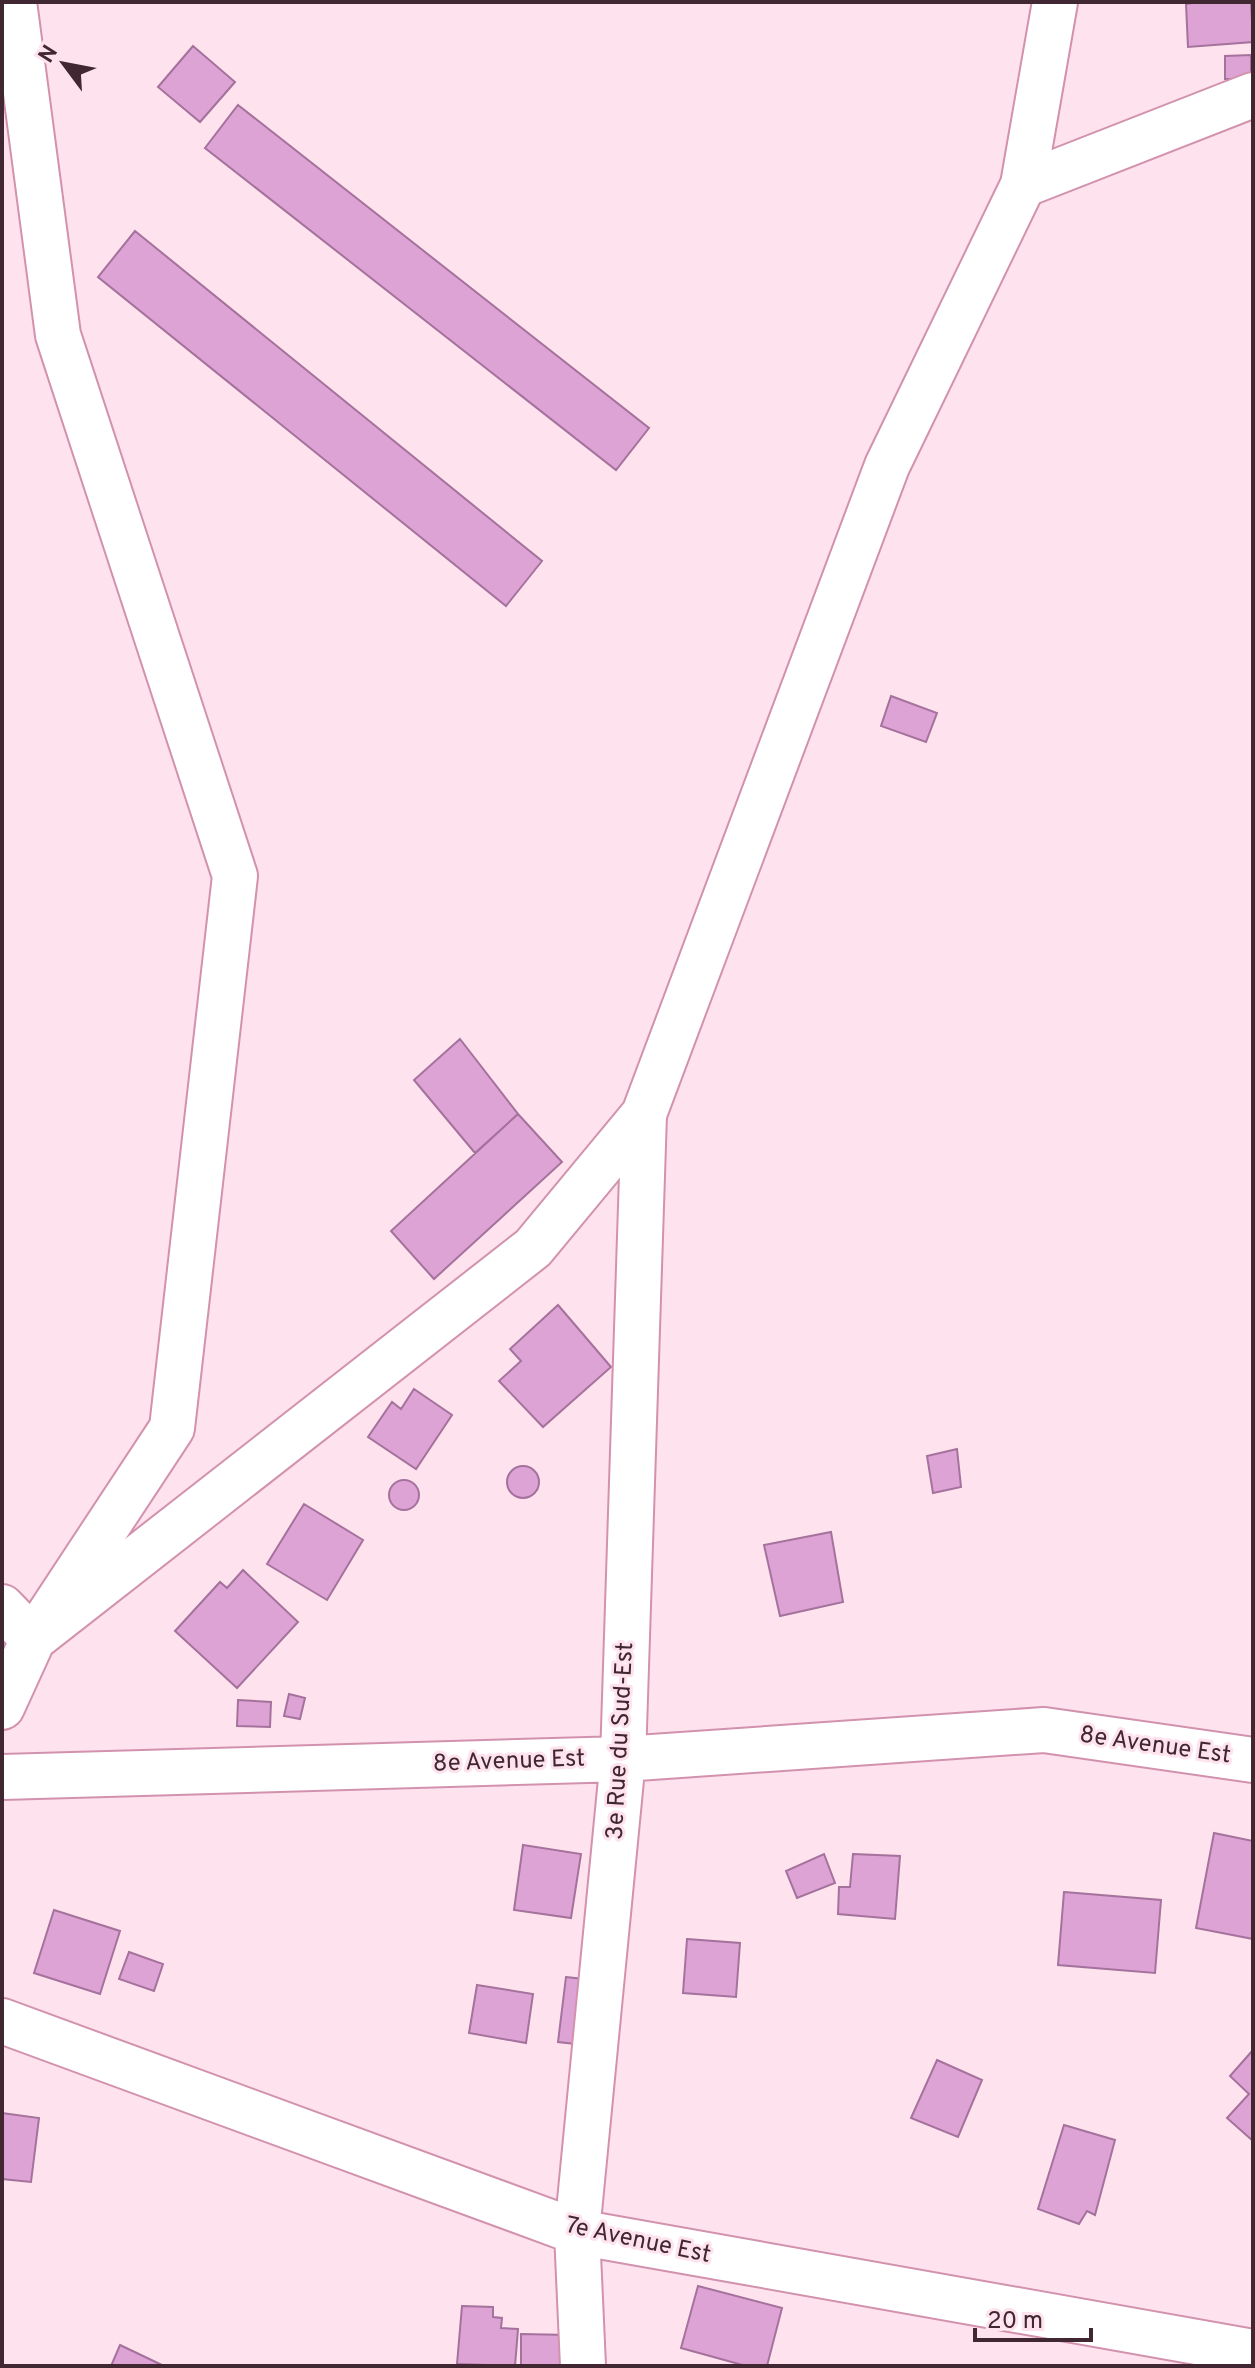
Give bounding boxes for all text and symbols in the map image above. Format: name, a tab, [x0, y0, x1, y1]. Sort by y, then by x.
north arrow	[24, 24, 104, 104]
text: N	[34, 41, 65, 69]
street label: 3e Rue du Sud-Est	[601, 1641, 641, 1841]
street label: 8e Avenue Est	[1077, 1721, 1233, 1771]
street label: 8e Avenue Est	[432, 1744, 586, 1780]
street label: 7e Avenue Est	[563, 2211, 713, 2271]
scale bar	[975, 2292, 1091, 2342]
text: 20 m	[987, 2307, 1043, 2337]

